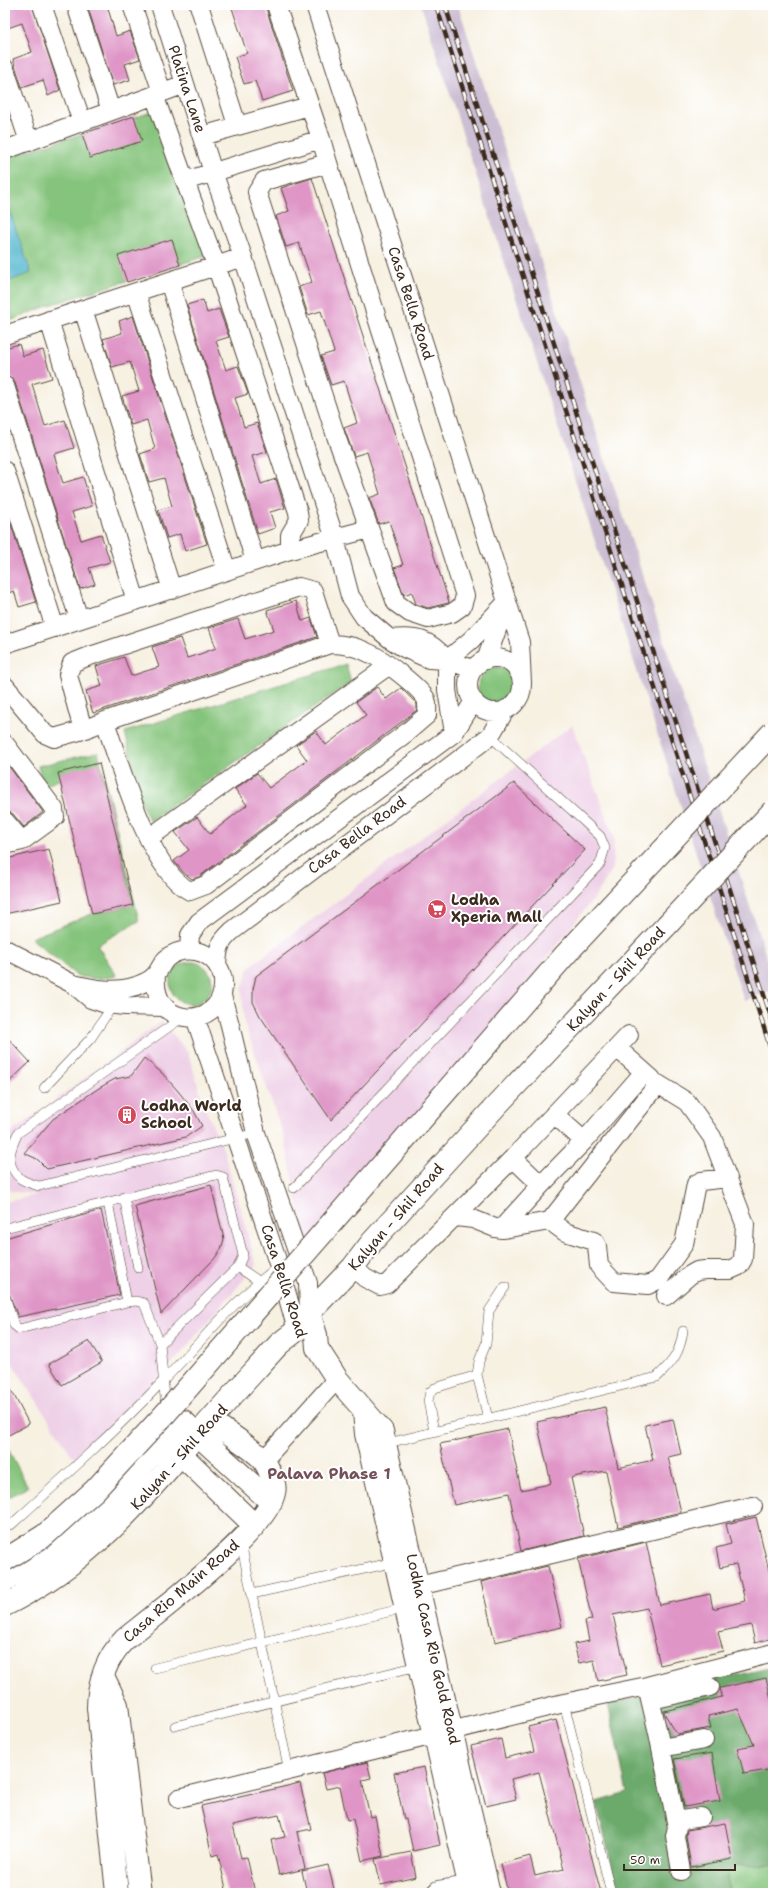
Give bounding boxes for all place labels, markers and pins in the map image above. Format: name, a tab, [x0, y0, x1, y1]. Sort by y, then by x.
place label: Lodha Xperia Mall	[451, 890, 542, 927]
supermarket icon: Lodha Xperia Mall	[426, 898, 448, 920]
place label: Lodha World School	[141, 1096, 242, 1133]
building icon: Lodha World School	[116, 1104, 138, 1126]

